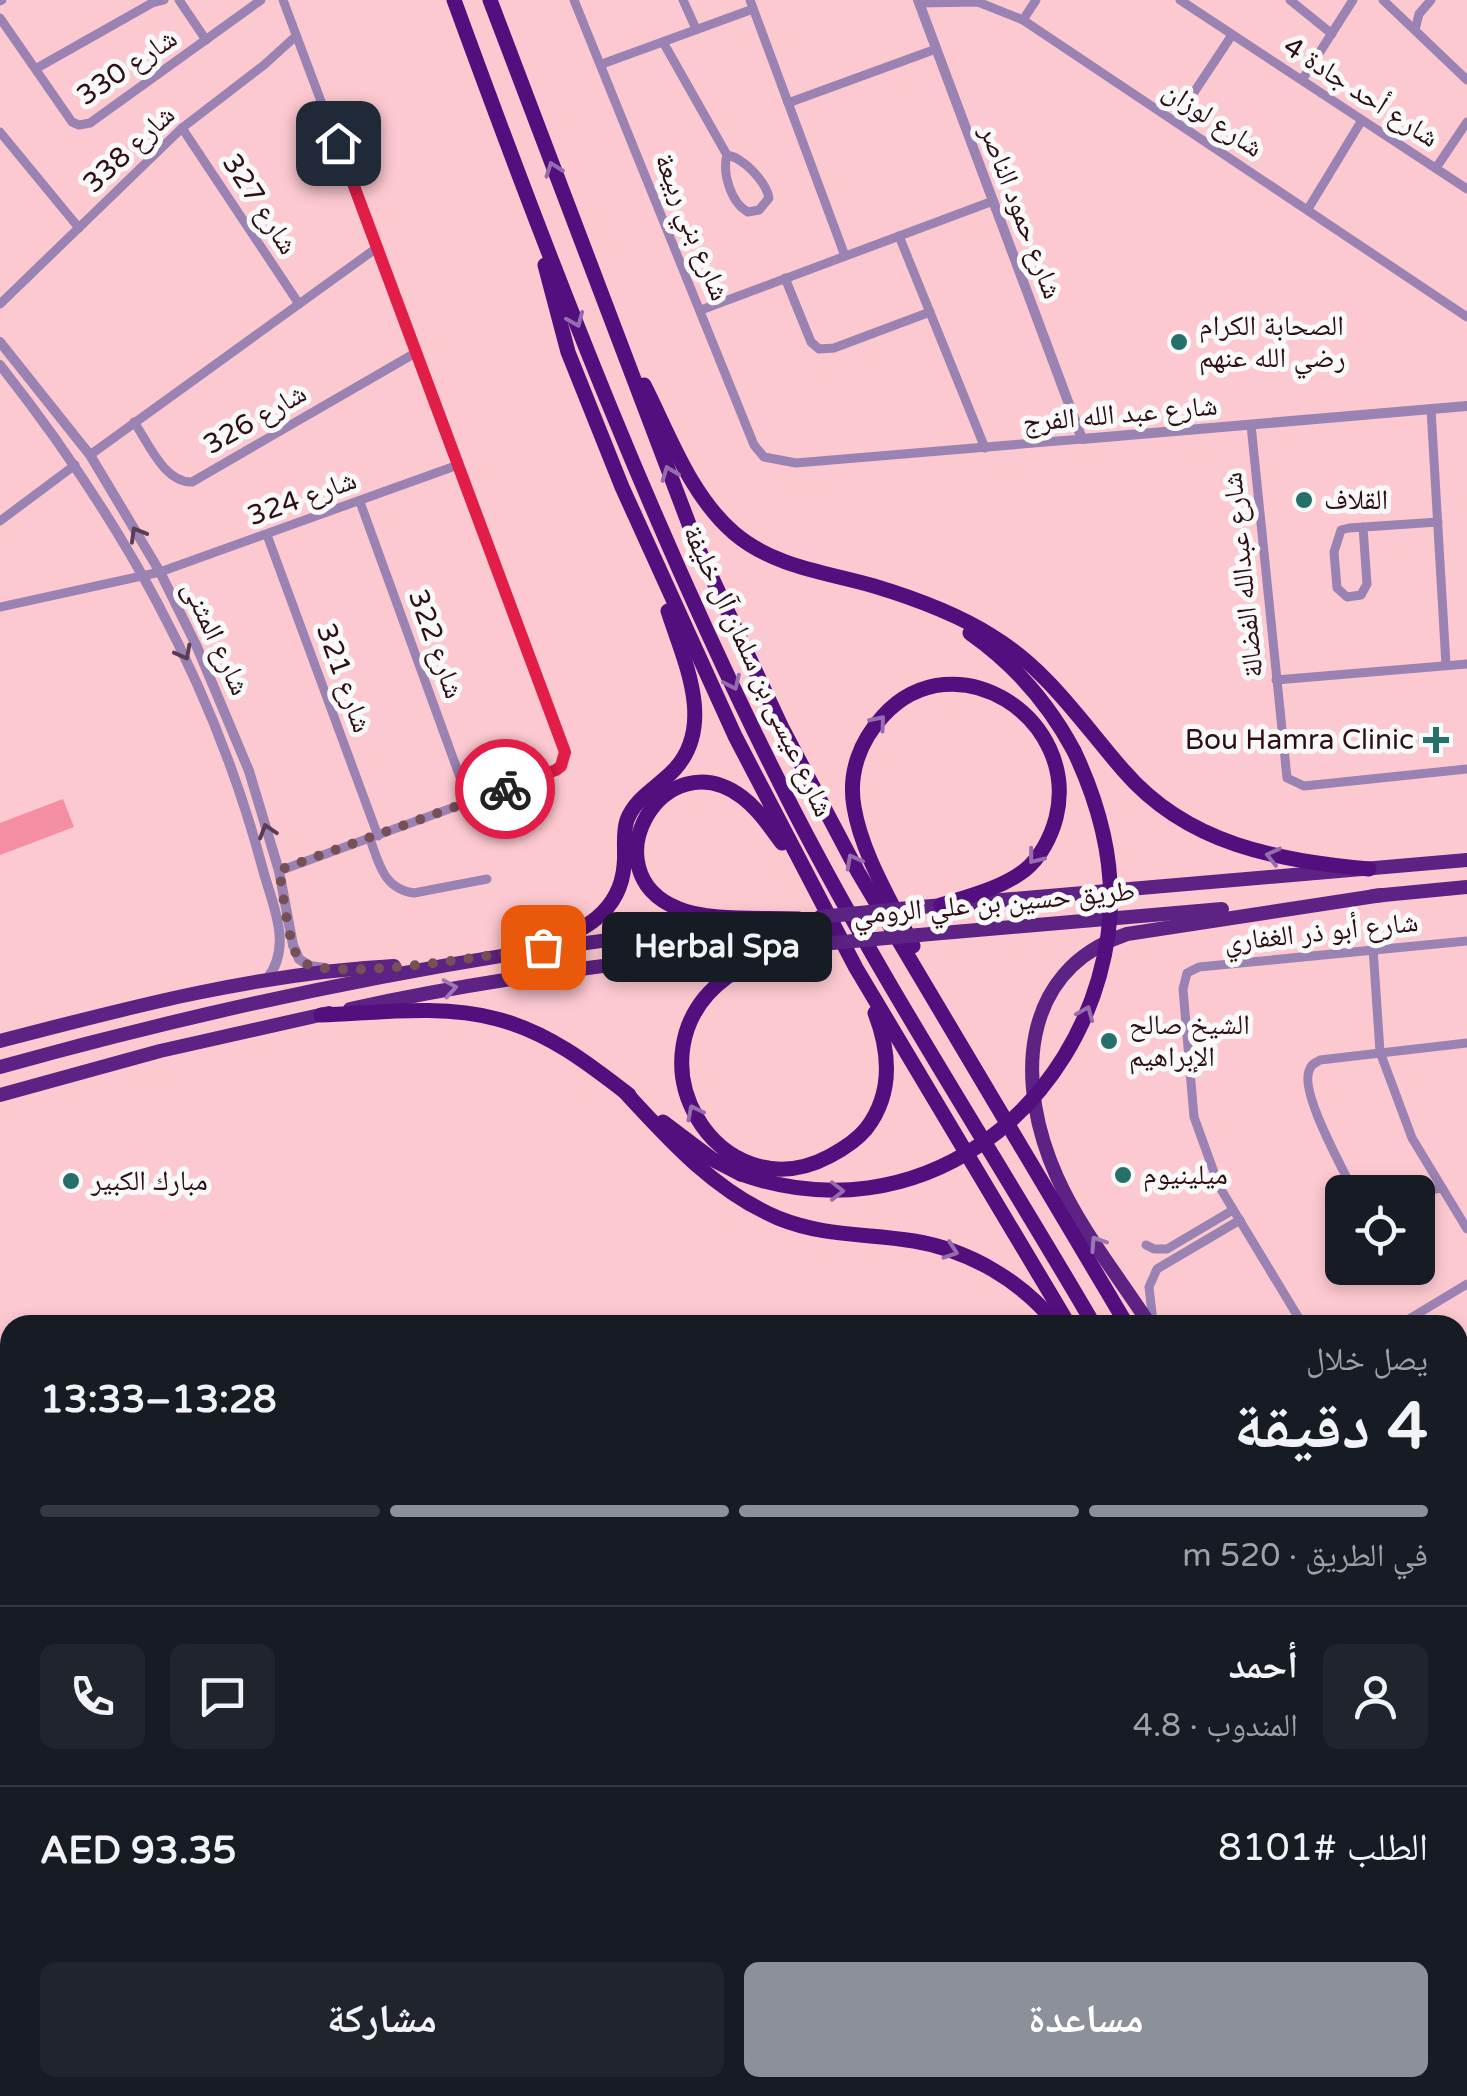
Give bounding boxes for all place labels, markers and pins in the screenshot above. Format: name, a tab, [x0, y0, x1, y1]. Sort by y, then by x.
pin	[296, 101, 381, 186]
place label: الصحابة الكرام رضي الله عنهم	[1199, 309, 1346, 380]
marker: الصحابة الكرام رضي الله عنهم	[1168, 331, 1190, 353]
place label: القلاف	[1324, 483, 1388, 517]
marker: القلاف	[1293, 489, 1315, 511]
place label: Bou Hamra Clinic	[1185, 723, 1414, 757]
marker: Bou Hamra Clinic	[1423, 727, 1449, 753]
pin	[501, 905, 586, 990]
callout: Herbal Spa	[603, 912, 833, 982]
place label: الشيخ صالح الإبراهيم	[1129, 1008, 1250, 1075]
marker: الشيخ صالح الإبراهيم	[1098, 1030, 1120, 1052]
place label: ميلينيوم	[1143, 1158, 1228, 1193]
place label: مبارك الكبير	[90, 1164, 208, 1198]
marker: ميلينيوم	[1112, 1164, 1134, 1186]
marker: مبارك الكبير	[60, 1170, 82, 1192]

